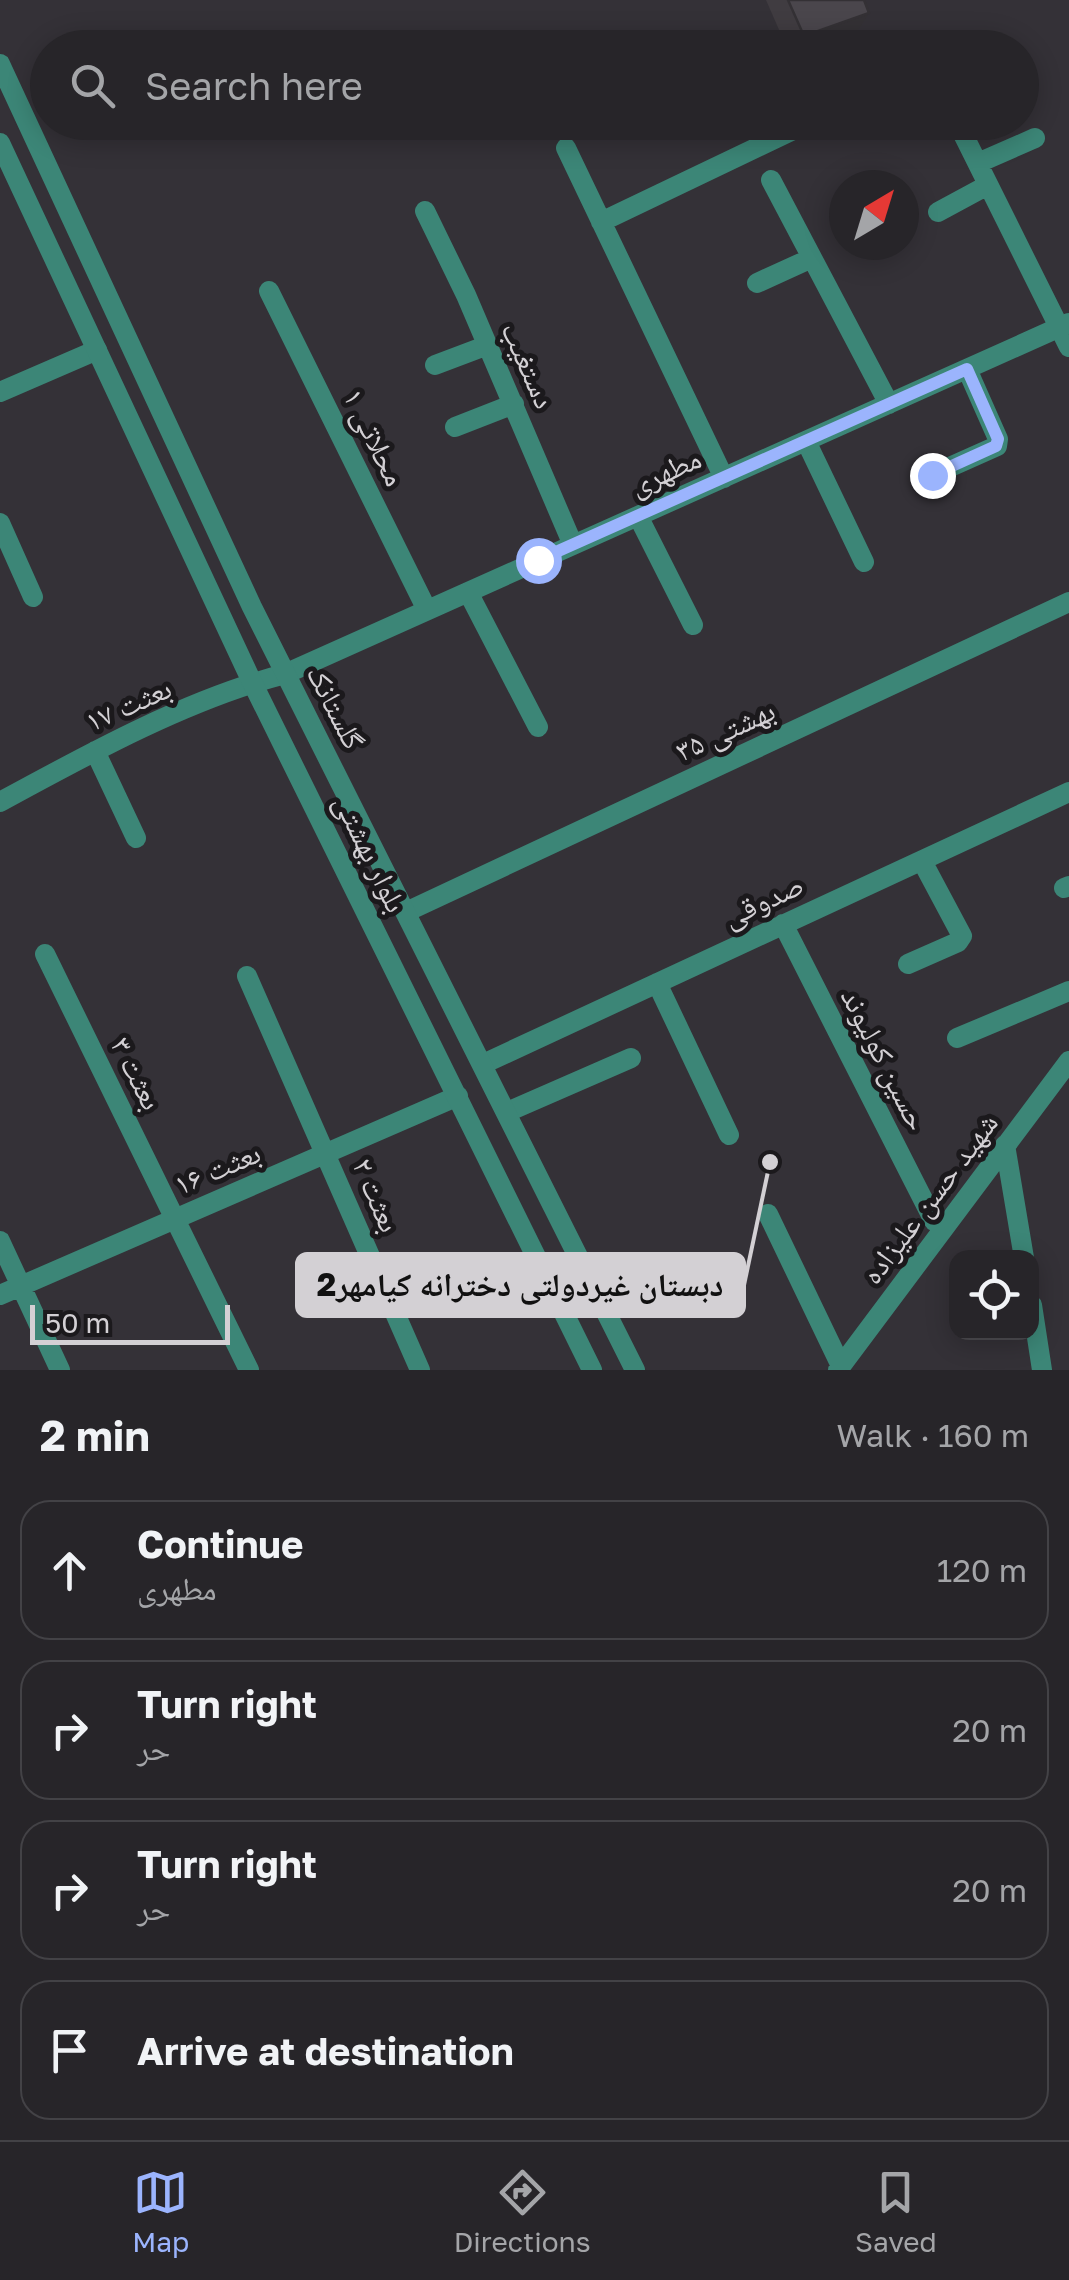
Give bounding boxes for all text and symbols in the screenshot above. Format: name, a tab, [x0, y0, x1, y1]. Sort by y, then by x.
search box	[30, 30, 1039, 140]
icon: search	[65, 58, 120, 113]
text: Search here	[145, 63, 363, 108]
north arrow	[829, 170, 919, 260]
street label: دستغیب	[494, 316, 564, 414]
street label: محلاتی ۱	[335, 382, 414, 492]
street label: مطهری	[624, 439, 707, 504]
route end	[910, 453, 956, 499]
route start	[516, 538, 562, 584]
street label: گلستانک	[300, 659, 372, 755]
street label: بعثت ۱۷	[79, 669, 177, 739]
street label: بهشتی ۳۵	[670, 691, 781, 769]
street label: بلوار بهشتی	[326, 788, 415, 918]
street label: صدوقی	[717, 866, 810, 935]
street label: حسین کولیوند	[833, 982, 936, 1137]
street label: بعثت ۳	[103, 1031, 171, 1115]
street label: شهید حسن علیزاده	[853, 1105, 1006, 1291]
street label: بعثت ۱۶	[168, 1134, 266, 1202]
street label: بعثت ۲	[345, 1153, 409, 1237]
map controls	[949, 1250, 1039, 1340]
button: locate	[949, 1250, 1039, 1340]
callout: دبستان غیردولتی دخترانه کیامهر2	[297, 1254, 744, 1316]
text: دبستان غیردولتی دخترانه کیامهر2	[317, 1265, 723, 1305]
scale bar	[30, 1300, 230, 1344]
text: 50 m	[45, 1306, 110, 1339]
text: 2 min	[40, 1410, 150, 1460]
text: Walk · 160 m	[837, 1416, 1029, 1454]
text: Continue	[137, 1521, 303, 1566]
icon: ahead	[42, 1543, 97, 1598]
text: 120 m	[937, 1551, 1027, 1589]
text: مطهری	[137, 1569, 217, 1607]
text: Turn right	[137, 1681, 317, 1726]
icon: right	[42, 1703, 97, 1758]
text: 20 m	[952, 1711, 1027, 1749]
text: حر	[137, 1729, 170, 1767]
text: Turn right	[137, 1841, 317, 1886]
icon: right	[42, 1863, 97, 1918]
text: 20 m	[952, 1871, 1027, 1909]
text: حر	[137, 1889, 170, 1927]
icon: arrive	[42, 2023, 97, 2078]
text: Arrive at destination	[137, 2028, 514, 2073]
tab: Map	[132, 2165, 189, 2258]
tab: Directions	[454, 2165, 591, 2258]
tab: Saved	[855, 2165, 937, 2258]

